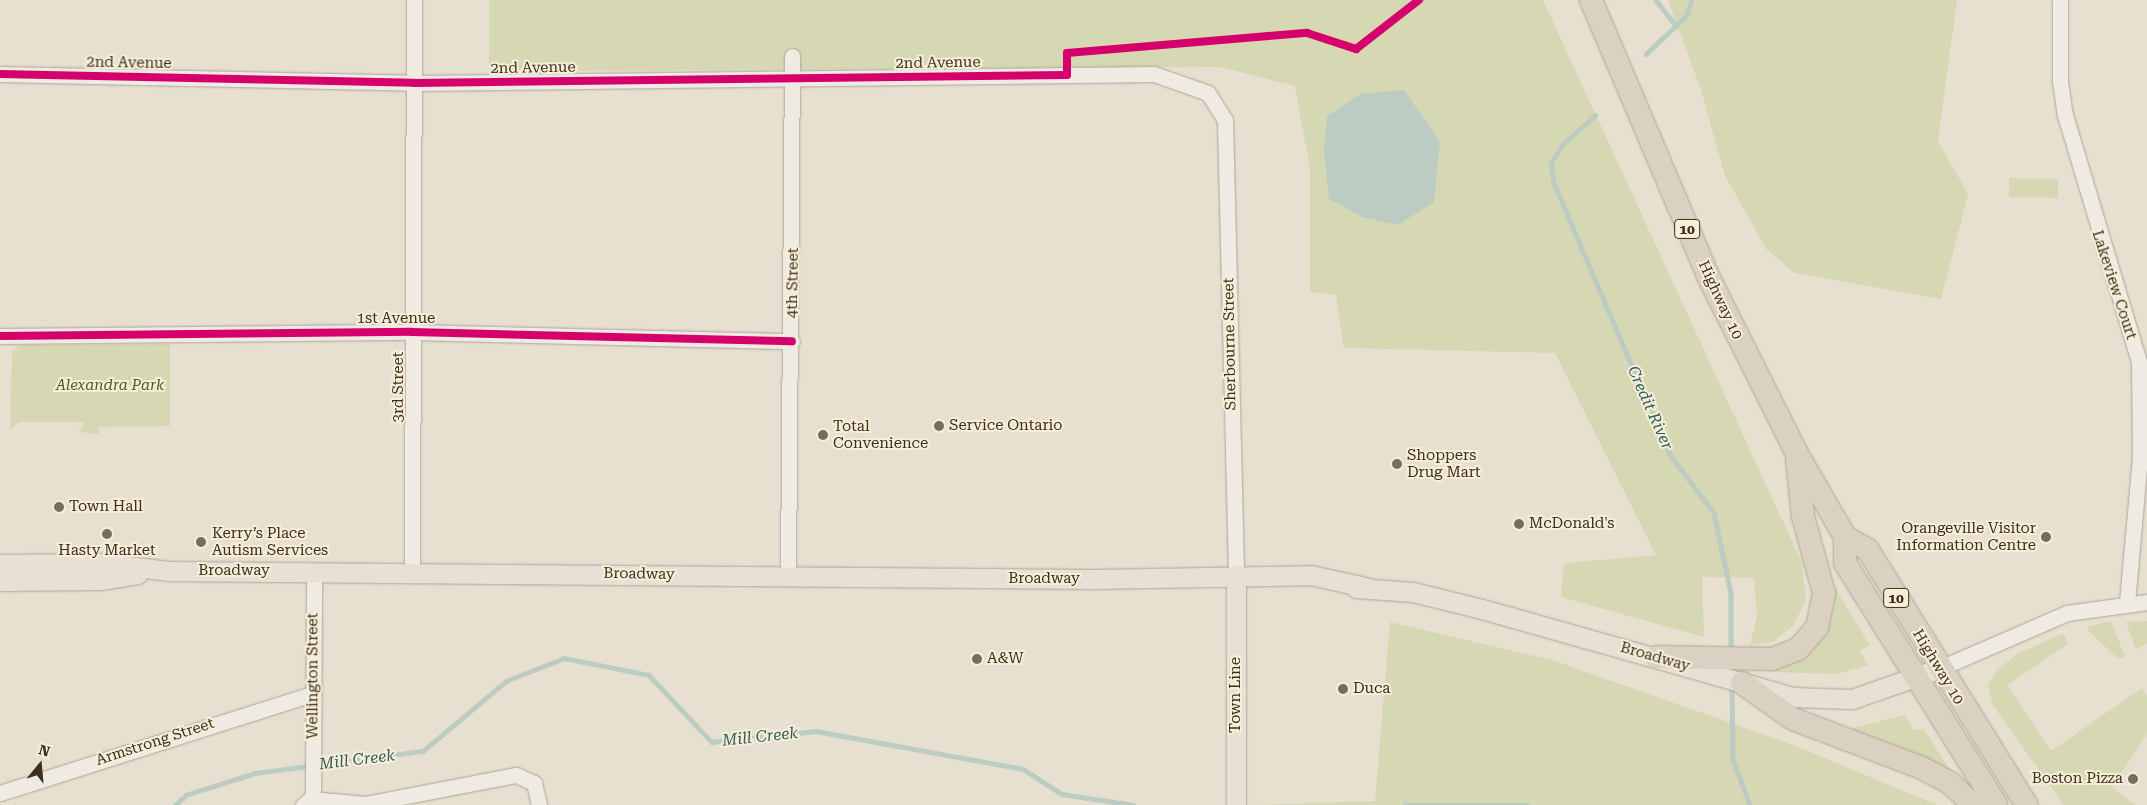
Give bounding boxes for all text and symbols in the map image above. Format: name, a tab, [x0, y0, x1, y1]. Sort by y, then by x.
street label: 2nd Avenue	[86, 53, 172, 73]
street label: 2nd Avenue	[895, 53, 981, 73]
street label: 2nd Avenue	[490, 58, 576, 78]
road number: 10	[1673, 218, 1701, 240]
street label: Lakeview Court	[2088, 228, 2140, 342]
street label: 4th Street	[783, 248, 803, 318]
street label: Highway 10	[1694, 258, 1746, 342]
street label: Sherbourne Street	[1220, 278, 1240, 410]
street label: 1st Avenue	[357, 310, 435, 328]
street label: 3rd Street	[390, 352, 408, 422]
water label: Credit River	[1623, 363, 1677, 453]
park label: Alexandra Park	[56, 377, 164, 395]
place label: Total Convenience	[833, 417, 928, 452]
place label: Service Ontario	[949, 417, 1063, 435]
marker: Service Ontario	[933, 420, 945, 432]
marker: Total Convenience	[817, 429, 829, 441]
place label: Shoppers Drug Mart	[1407, 446, 1481, 481]
marker: Shoppers Drug Mart	[1391, 458, 1403, 470]
place label: Town Hall	[69, 498, 143, 516]
marker: Town Hall	[53, 501, 65, 513]
place label: McDonald's	[1529, 515, 1614, 533]
marker: McDonald's	[1513, 518, 1525, 530]
place label: Orangeville Visitor Information Centre	[1896, 519, 2036, 554]
place label: Kerry’s Place Autism Services	[212, 524, 328, 559]
marker: Hasty Market	[101, 528, 113, 540]
marker: Orangeville Visitor Information Centre	[2040, 531, 2052, 543]
marker: Kerry’s Place Autism Services	[194, 535, 208, 549]
place label: Hasty Market	[58, 542, 156, 560]
street label: Broadway	[198, 562, 270, 580]
street label: Broadway	[603, 564, 675, 584]
street label: Broadway	[1008, 570, 1080, 588]
road number: 10	[1882, 586, 1910, 610]
street label: Wellington Street	[304, 613, 322, 739]
street label: Highway 10	[1908, 626, 1968, 708]
street label: Broadway	[1618, 638, 1692, 676]
place label: A&W	[987, 650, 1023, 668]
marker: A&W	[971, 653, 983, 665]
street label: Town Line	[1227, 657, 1245, 733]
place label: Duca	[1353, 680, 1390, 698]
marker: Duca	[1337, 683, 1349, 695]
street label: Armstrong Street	[94, 714, 216, 770]
water label: Mill Creek	[721, 723, 799, 751]
north arrow	[15, 740, 65, 790]
text: N	[37, 741, 52, 760]
water label: Mill Creek	[318, 746, 396, 774]
place label: Boston Pizza	[2032, 770, 2123, 788]
marker: Boston Pizza	[2127, 773, 2139, 785]

